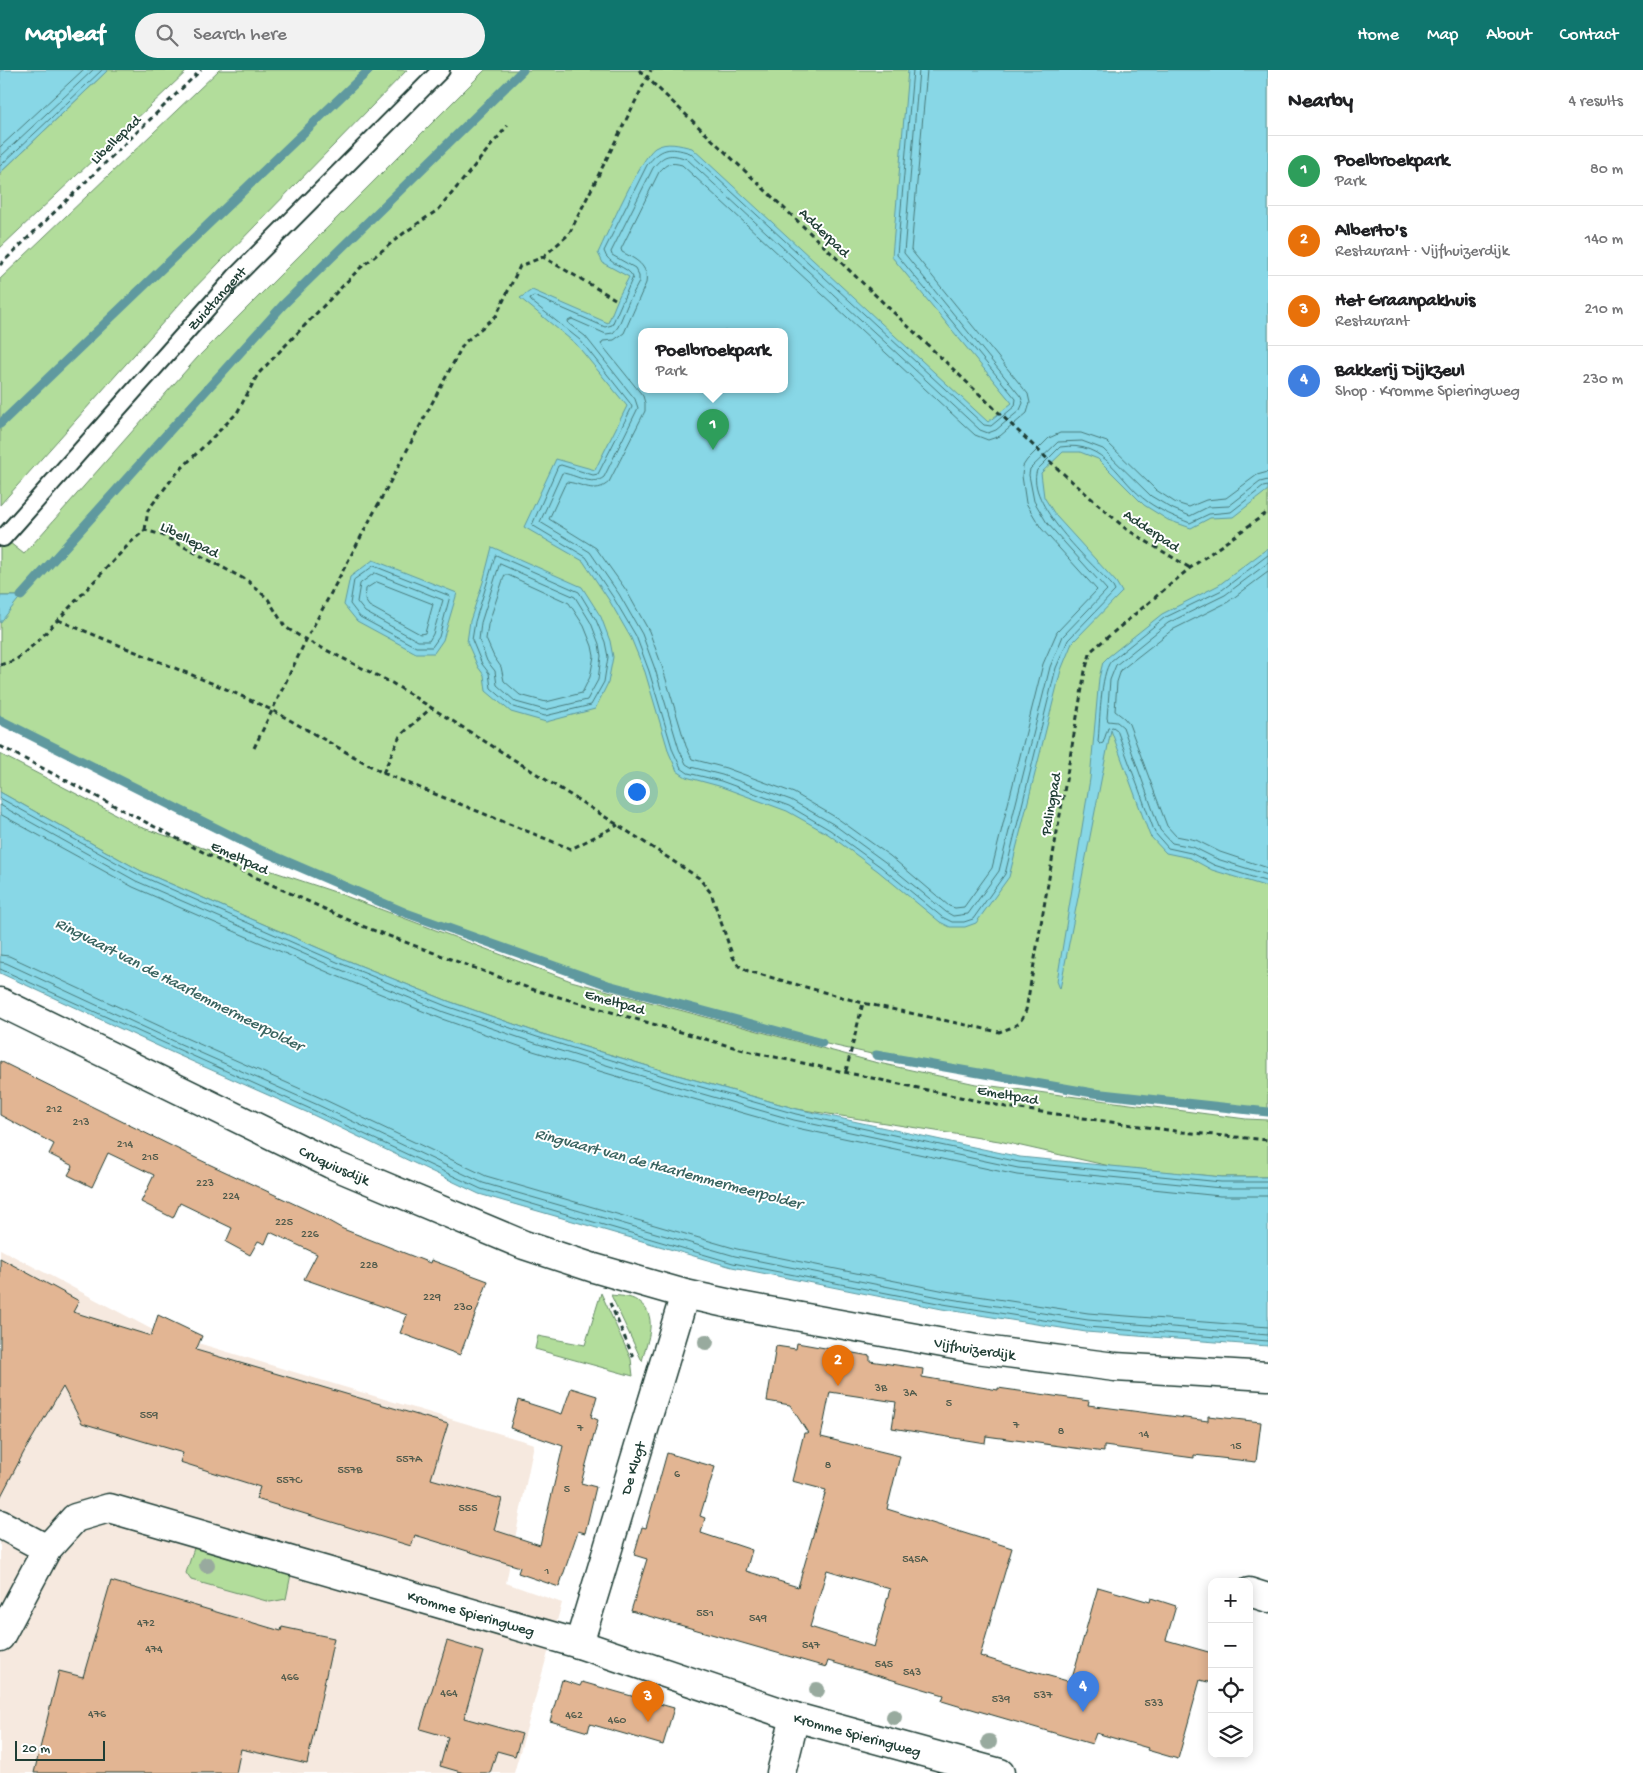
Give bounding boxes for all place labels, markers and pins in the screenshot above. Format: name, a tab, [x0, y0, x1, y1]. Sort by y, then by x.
pin: 1	[697, 409, 729, 450]
pin: 2	[822, 1345, 854, 1386]
pin: 4	[1067, 1671, 1099, 1712]
pin: 3	[632, 1681, 664, 1722]

